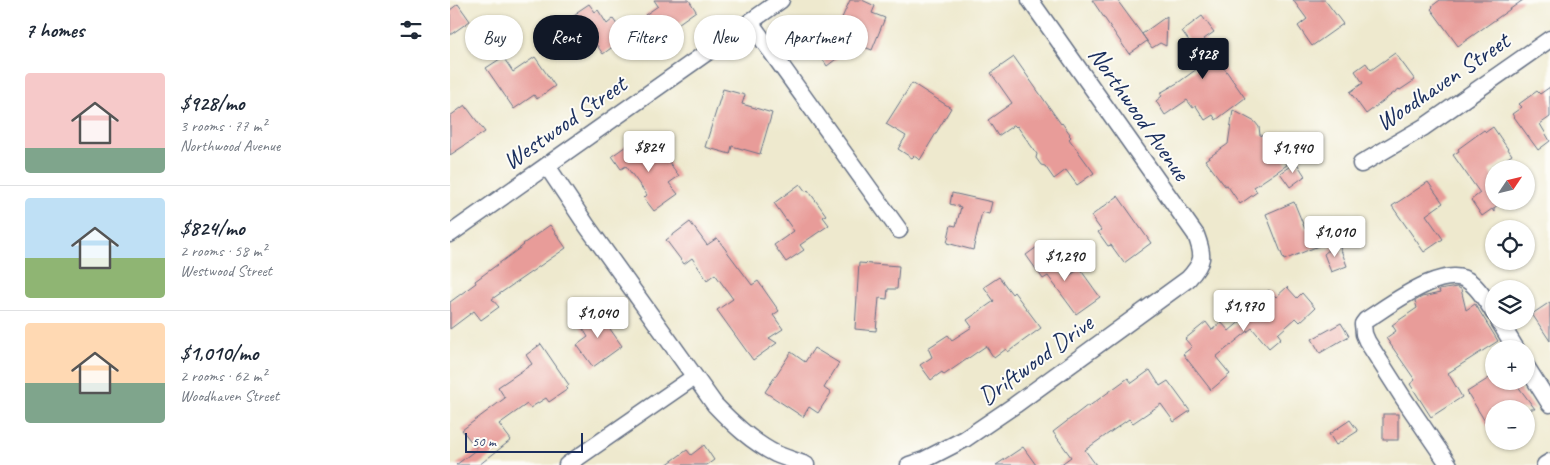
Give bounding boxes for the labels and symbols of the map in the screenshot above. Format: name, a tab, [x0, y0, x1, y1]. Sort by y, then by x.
street label: Woodhaven Street	[1369, 24, 1518, 138]
pin: $928	[1173, 38, 1233, 80]
street label: Northwood Avenue	[1081, 40, 1198, 188]
street label: Westwood Street	[497, 67, 635, 177]
pin: $824	[619, 130, 679, 173]
pin: $1,940	[1252, 132, 1334, 174]
north arrow	[1485, 160, 1535, 210]
pin: $1,010	[1294, 216, 1376, 258]
pin: $1,290	[1024, 240, 1106, 282]
pin: $1,970	[1203, 290, 1285, 332]
pin: $1,040	[557, 296, 639, 339]
street label: Driftwood Drive	[972, 306, 1101, 412]
scale bar	[465, 430, 582, 453]

